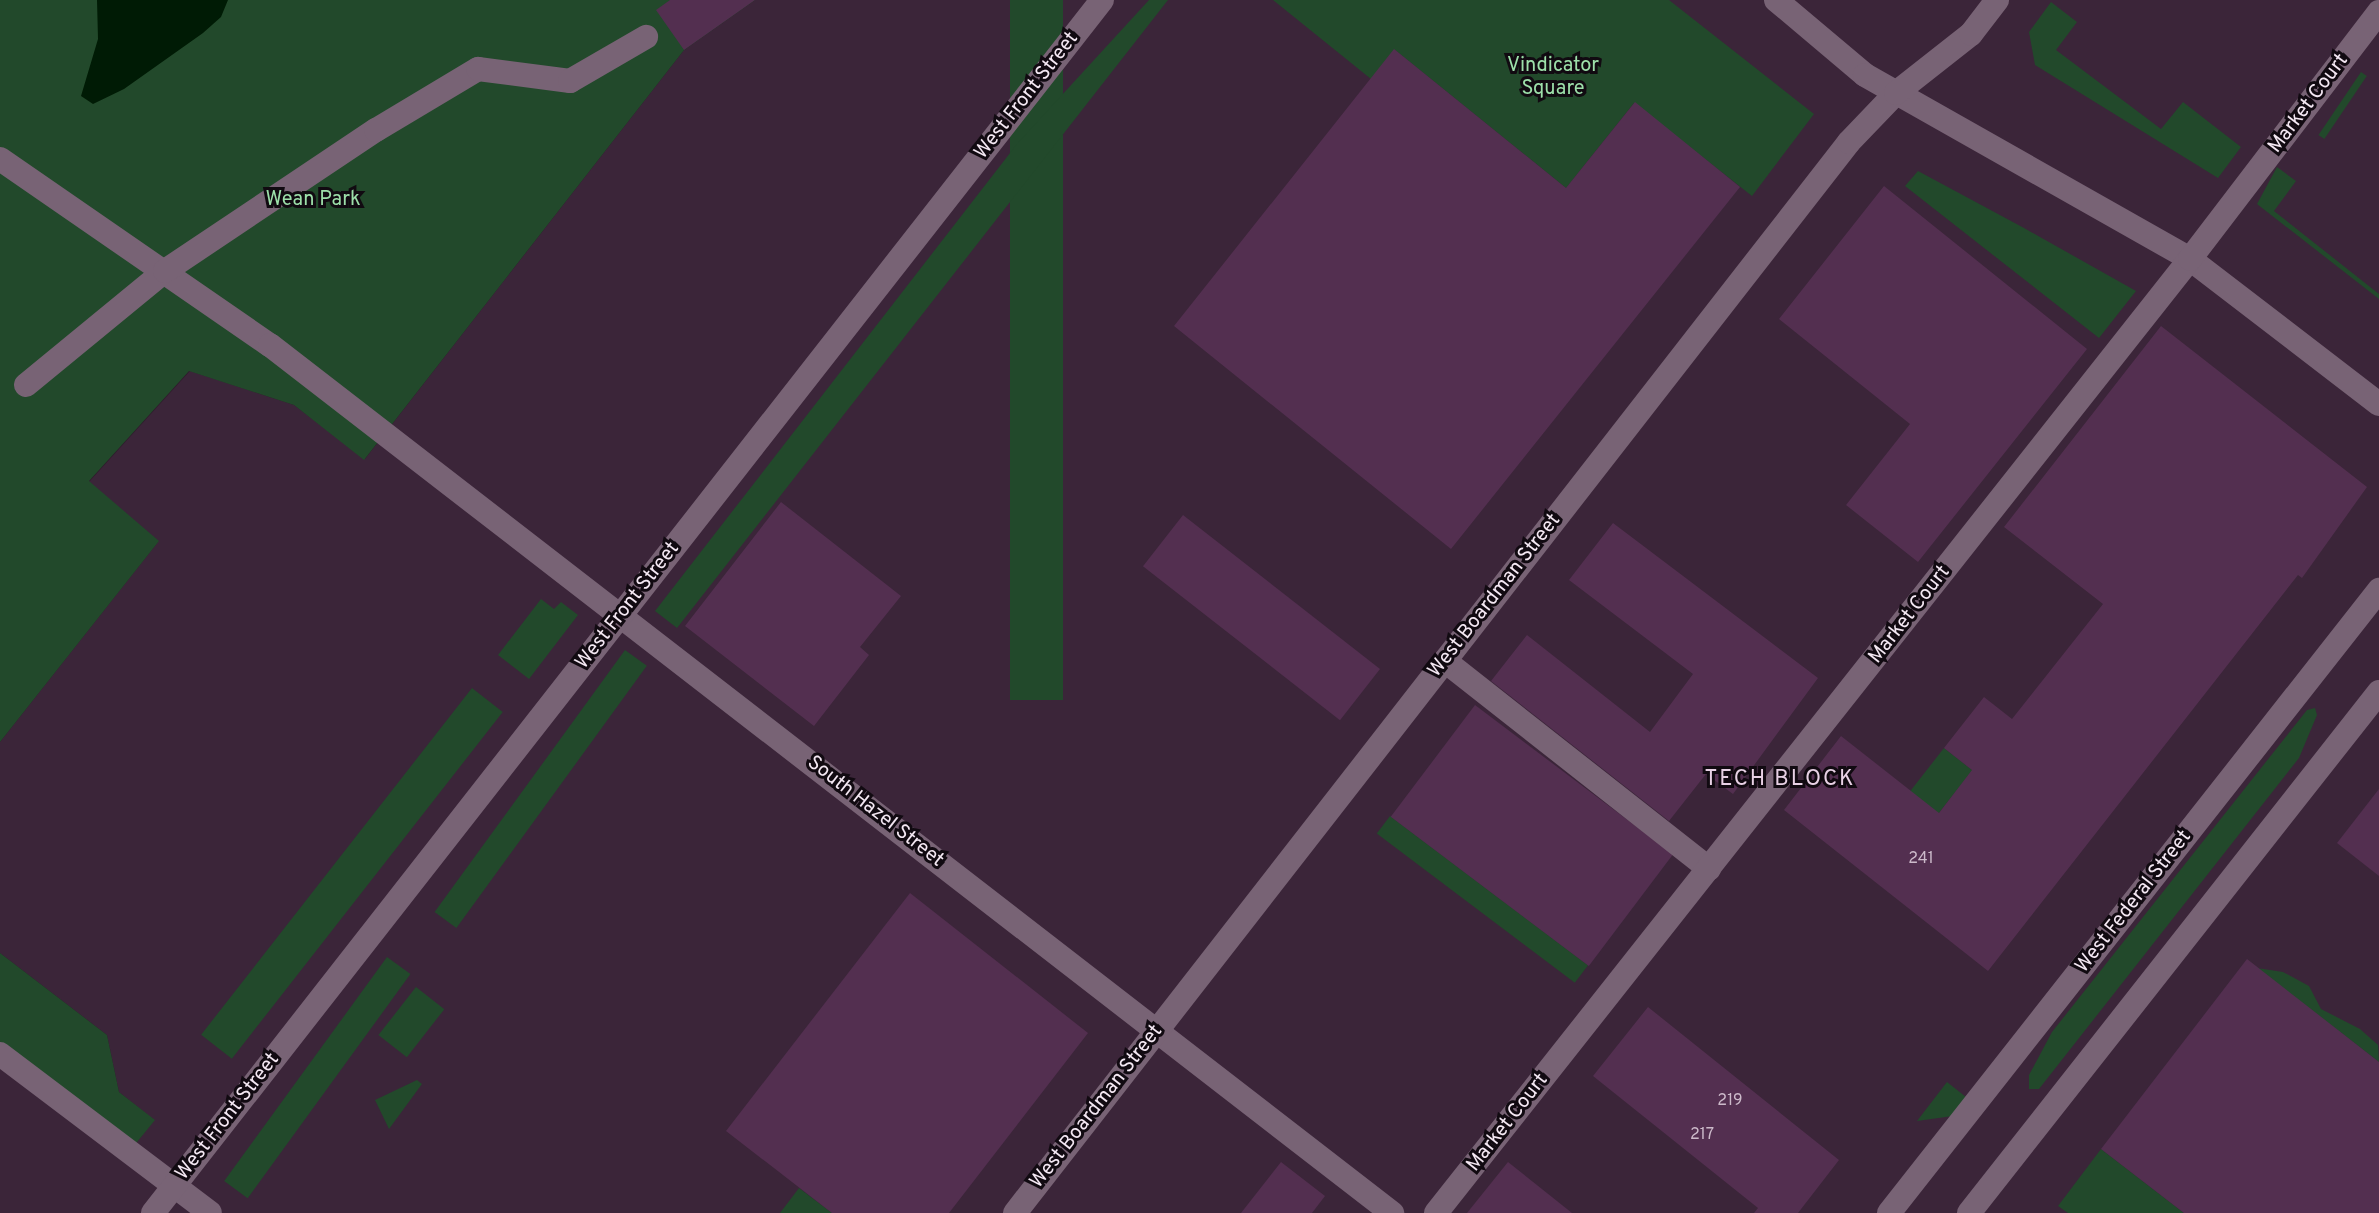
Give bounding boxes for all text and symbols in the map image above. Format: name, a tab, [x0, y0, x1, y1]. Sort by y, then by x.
street label: West Front Street	[970, 28, 1084, 164]
street label: Market Court	[2264, 50, 2354, 158]
park label: Vindicator Square	[1507, 54, 1599, 101]
park label: Wean Park	[265, 188, 361, 212]
street label: West Boardman Street	[1424, 509, 1566, 683]
street label: West Front Street	[571, 538, 685, 674]
street label: Market Court	[1864, 561, 1956, 669]
street label: South Hazel Street	[802, 751, 948, 873]
district label: TECH BLOCK	[1704, 767, 1856, 793]
street label: West Federal Street	[2071, 826, 2197, 978]
house number: 241	[1908, 849, 1934, 869]
street label: West Boardman Street	[1026, 1020, 1168, 1194]
street label: West Front Street	[171, 1049, 285, 1185]
street label: Market Court	[1462, 1069, 1554, 1177]
house number: 219	[1717, 1091, 1743, 1111]
house number: 217	[1690, 1125, 1714, 1145]

